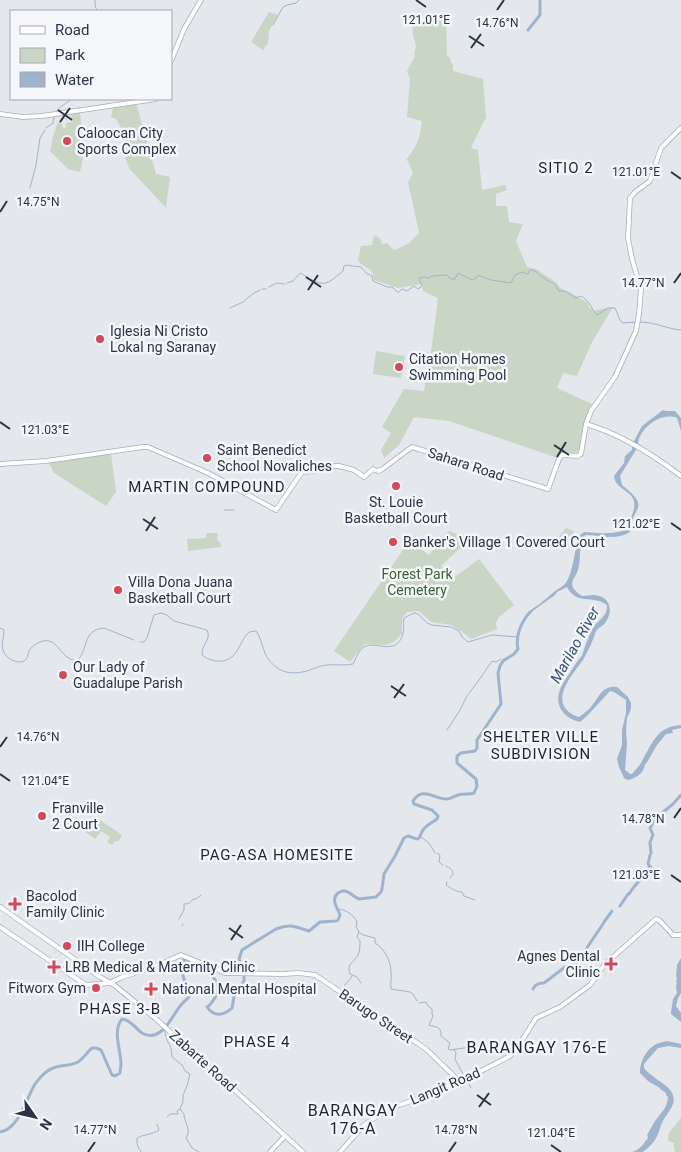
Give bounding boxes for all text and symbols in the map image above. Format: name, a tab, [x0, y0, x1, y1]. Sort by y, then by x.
legend	[10, 10, 172, 100]
text: 121.01°E	[402, 13, 450, 27]
text: 14.76°N	[475, 16, 519, 30]
text: Road	[55, 21, 89, 39]
text: Park	[55, 46, 86, 64]
text: Water	[55, 71, 94, 89]
place label: Caloocan City Sports Complex	[77, 125, 177, 157]
marker: Caloocan City Sports Complex	[61, 135, 73, 147]
district label: SITIO 2	[538, 159, 594, 177]
text: 121.01°E	[612, 165, 660, 179]
text: 14.75°N	[16, 195, 60, 209]
text: 14.77°N	[621, 276, 665, 290]
place label: Iglesia Ni Cristo Lokal ng Saranay	[110, 323, 216, 355]
marker: Iglesia Ni Cristo Lokal ng Saranay	[94, 333, 106, 345]
place label: Citation Homes Swimming Pool	[409, 351, 506, 383]
marker: Citation Homes Swimming Pool	[393, 361, 405, 373]
text: 121.03°E	[21, 423, 69, 437]
place label: Saint Benedict School Novaliches	[217, 442, 332, 474]
street label: Sahara Road	[426, 444, 506, 484]
marker: Saint Benedict School Novaliches	[201, 452, 213, 464]
district label: MARTIN COMPOUND	[128, 478, 286, 496]
marker: St. Louie Basketball Court	[390, 480, 402, 492]
place label: St. Louie Basketball Court	[345, 494, 448, 526]
text: 121.02°E	[612, 517, 660, 531]
place label: Banker's Village 1 Covered Court	[403, 534, 605, 550]
marker: Banker's Village 1 Covered Court	[387, 536, 399, 548]
park label: Forest Park Cemetery	[381, 566, 453, 598]
place label: Villa Dona Juana Basketball Court	[128, 574, 233, 606]
marker: Villa Dona Juana Basketball Court	[112, 584, 124, 596]
water label: Marilao River	[547, 603, 604, 686]
place label: Our Lady of Guadalupe Parish	[73, 659, 183, 691]
marker: Our Lady of Guadalupe Parish	[57, 669, 69, 681]
district label: SHELTER VILLE SUBDIVISION	[483, 728, 599, 763]
text: 14.76°N	[16, 730, 60, 744]
text: 121.04°E	[21, 774, 69, 788]
place label: Franville 2 Court	[52, 800, 104, 832]
marker: Franville 2 Court	[36, 810, 48, 822]
text: 14.78°N	[621, 812, 665, 826]
district label: PAG-ASA HOMESITE	[200, 846, 354, 864]
text: 121.03°E	[612, 868, 660, 882]
place label: Bacolod Family Clinic	[26, 888, 105, 920]
marker: Bacolod Family Clinic	[8, 897, 22, 911]
place label: IIH College	[77, 938, 145, 954]
marker: IIH College	[61, 940, 73, 952]
place label: Agnes Dental Clinic	[517, 948, 600, 980]
marker: Agnes Dental Clinic	[604, 957, 618, 971]
place label: LRB Medical & Maternity Clinic	[65, 959, 255, 975]
marker: LRB Medical & Maternity Clinic	[47, 960, 61, 974]
place label: Fitworx Gym	[8, 980, 86, 996]
place label: National Mental Hospital	[162, 981, 316, 997]
marker: Fitworx Gym	[90, 982, 102, 994]
marker: National Mental Hospital	[144, 982, 158, 996]
street label: Barugo Street	[336, 986, 416, 1047]
district label: PHASE 3-B	[79, 1000, 161, 1018]
street label: Zabarte Road	[166, 1027, 240, 1095]
district label: PHASE 4	[224, 1033, 290, 1051]
district label: BARANGAY 176-E	[467, 1038, 607, 1057]
street label: Langit Road	[408, 1064, 482, 1108]
north arrow	[10, 1092, 60, 1142]
district label: BARANGAY 176-A	[308, 1101, 398, 1138]
text: N	[36, 1116, 55, 1133]
text: 14.77°N	[73, 1123, 117, 1137]
text: 14.78°N	[434, 1123, 478, 1137]
text: 121.04°E	[527, 1126, 575, 1140]

